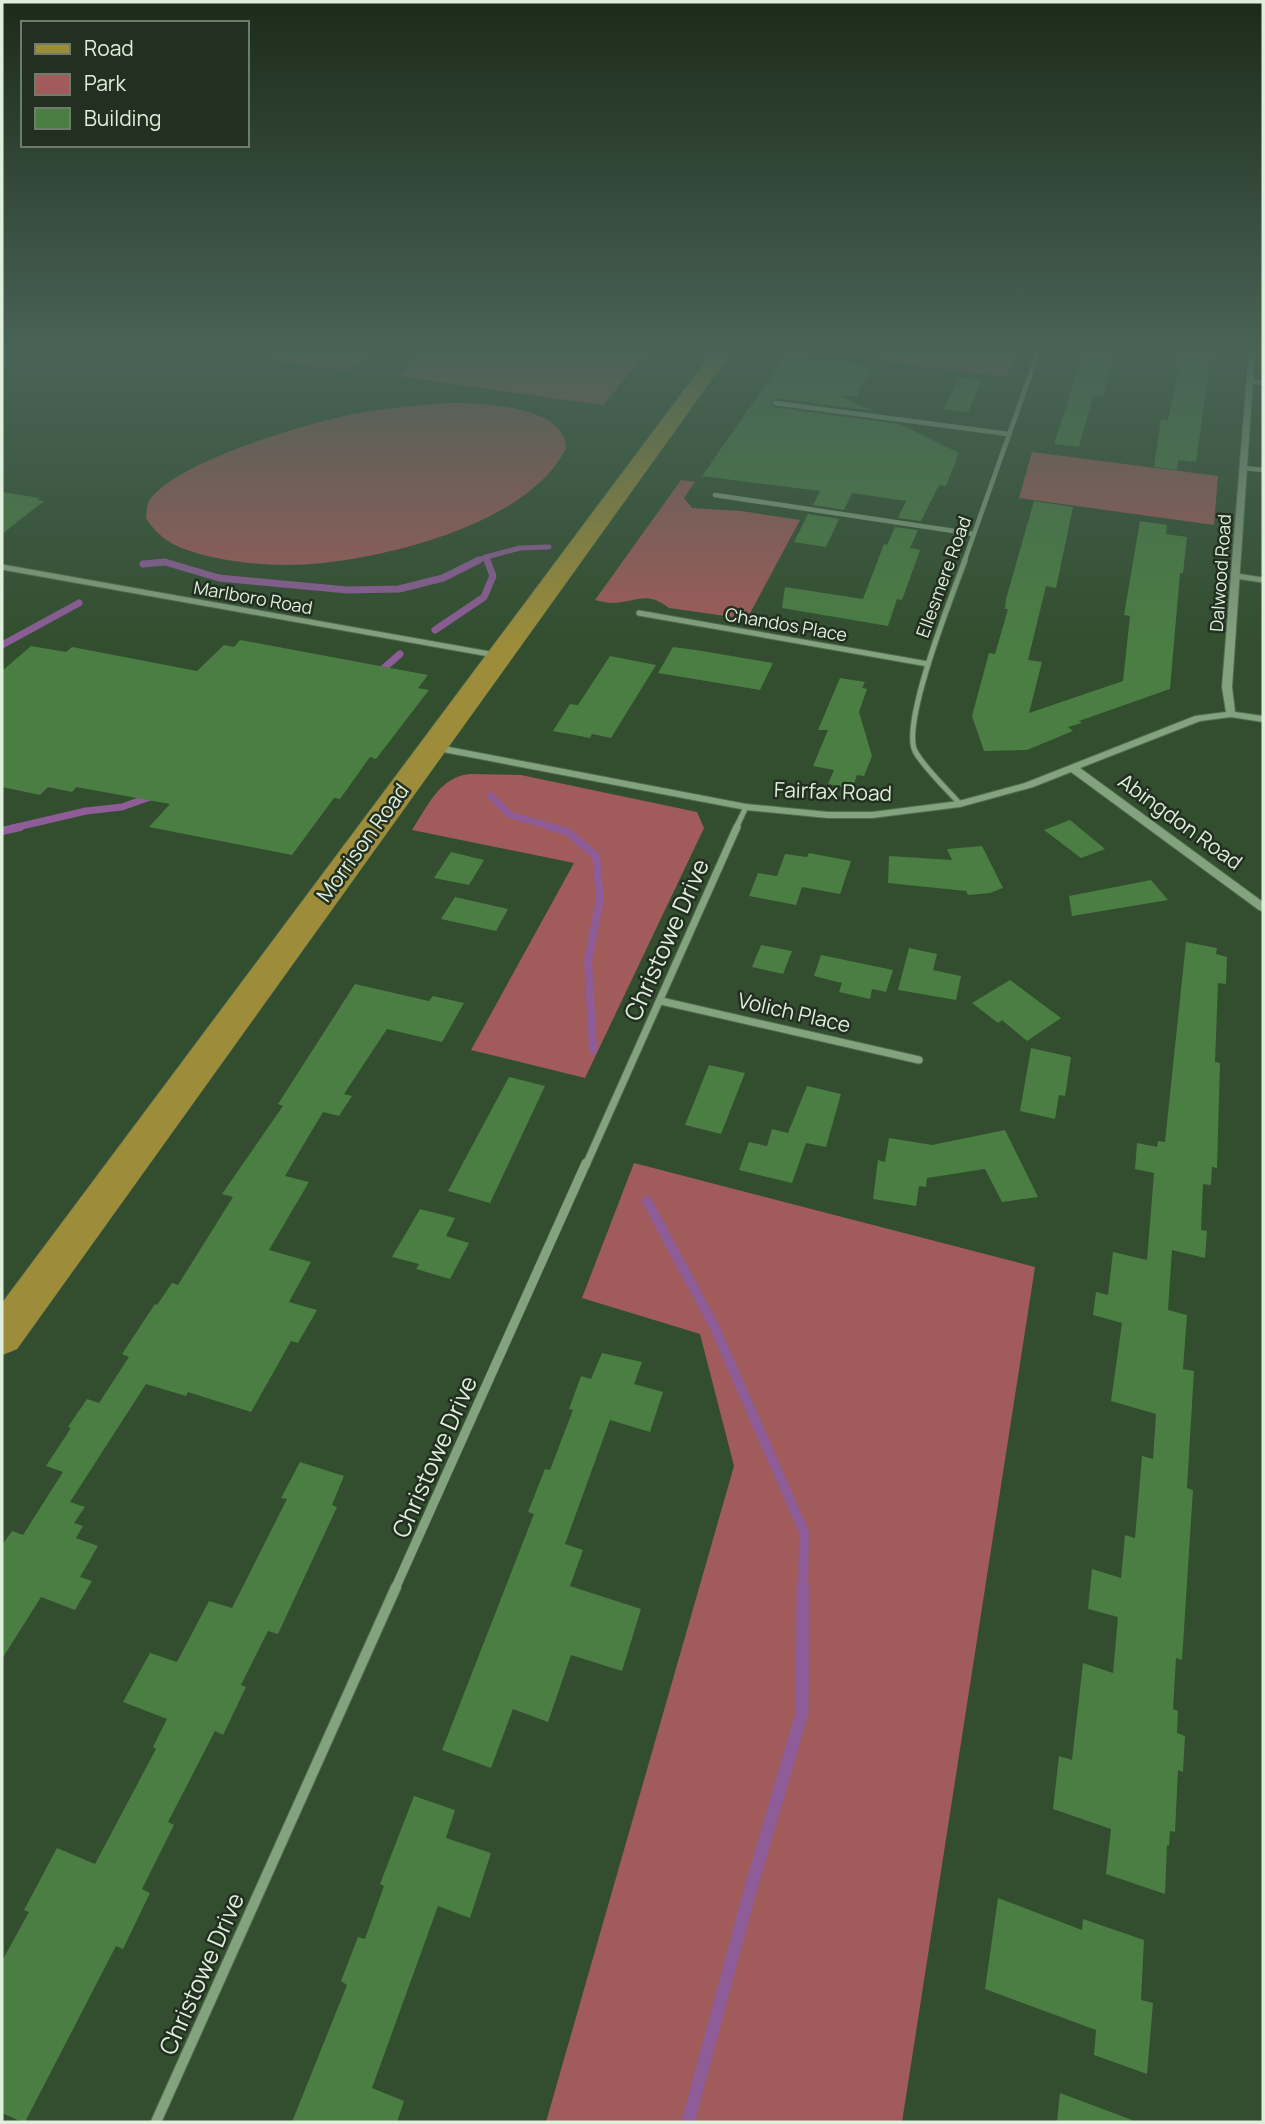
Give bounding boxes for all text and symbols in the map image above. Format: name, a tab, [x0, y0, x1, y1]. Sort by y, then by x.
legend	[21, 21, 248, 147]
text: Road	[84, 34, 134, 62]
text: Park	[84, 69, 126, 97]
text: Building	[84, 104, 161, 132]
street label: Ellesmere Road	[910, 513, 976, 641]
street label: Dalwood Road	[1204, 513, 1236, 633]
street label: Marlboro Road	[192, 575, 315, 619]
street label: Chandos Place	[723, 601, 849, 647]
street label: Abingdon Road	[1113, 767, 1248, 876]
street label: Fairfax Road	[774, 775, 893, 807]
street label: Morrison Road	[310, 778, 415, 907]
street label: Christowe Drive	[615, 853, 716, 1026]
street label: Volich Place	[735, 985, 853, 1039]
street label: Christowe Drive	[383, 1370, 484, 1543]
street label: Christowe Drive	[150, 1887, 251, 2060]

